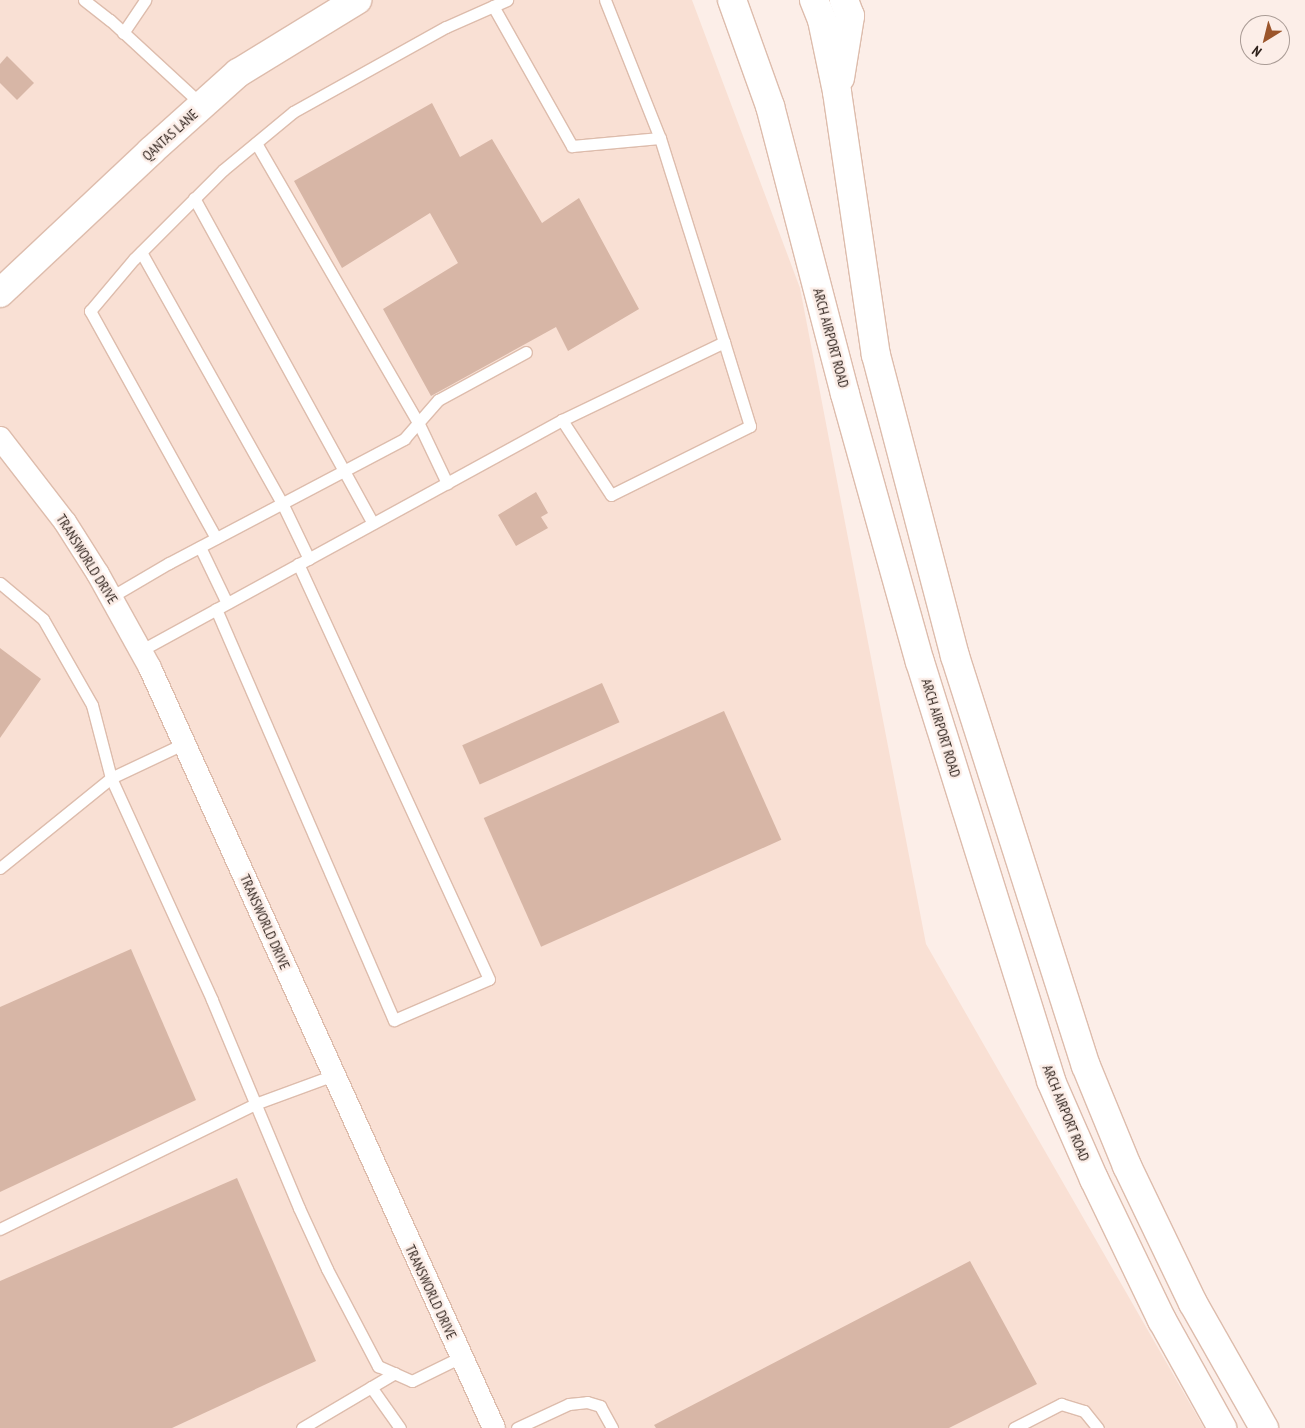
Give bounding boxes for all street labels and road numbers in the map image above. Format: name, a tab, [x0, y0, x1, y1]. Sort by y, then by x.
street label: QANTAS LANE	[139, 106, 201, 164]
street label: ARCH AIRPORT ROAD	[810, 286, 852, 390]
street label: TRANSWORLD DRIVE	[53, 511, 121, 607]
street label: ARCH AIRPORT ROAD	[918, 676, 964, 780]
street label: TRANSWORLD DRIVE	[237, 872, 293, 972]
street label: ARCH AIRPORT ROAD	[1039, 1062, 1093, 1164]
street label: TRANSWORLD DRIVE	[402, 1242, 460, 1342]

